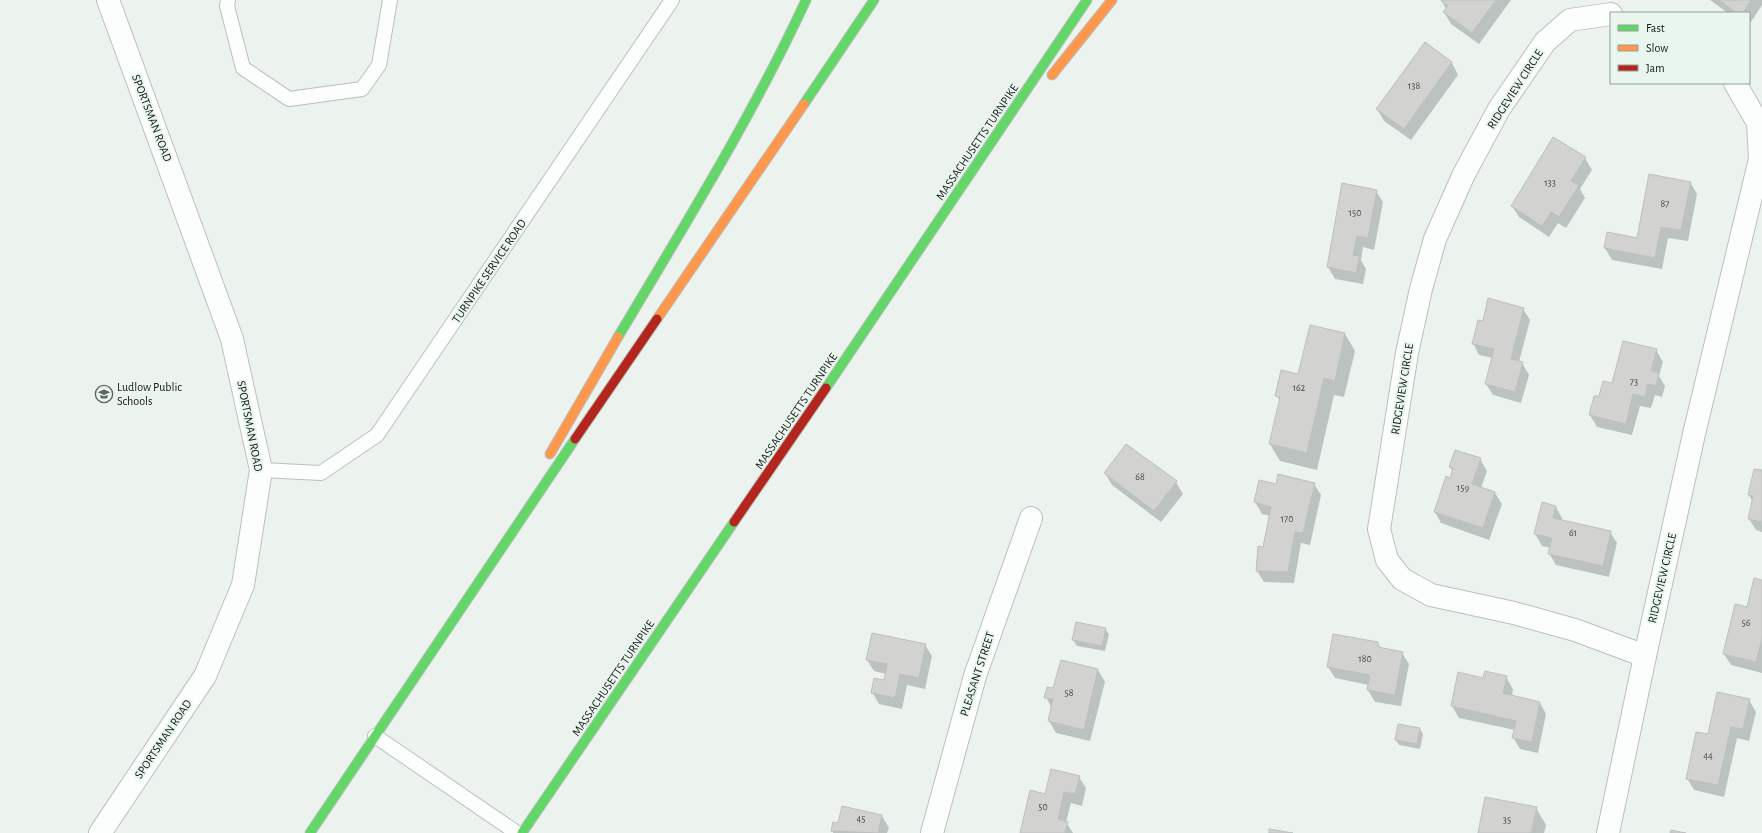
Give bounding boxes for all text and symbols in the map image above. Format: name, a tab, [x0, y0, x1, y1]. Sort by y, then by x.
legend	[1610, 12, 1750, 84]
text: Fast	[1646, 22, 1665, 34]
text: Slow	[1646, 42, 1668, 54]
street label: RIDGEVIEW CIRCLE	[1485, 47, 1545, 131]
text: Jam	[1646, 62, 1665, 74]
street label: SPORTSMAN ROAD	[130, 73, 174, 163]
house number: 138	[1408, 81, 1420, 91]
street label: MASSACHUSETTS TURNPIKE	[934, 82, 1020, 202]
house number: 133	[1544, 178, 1556, 188]
house number: 87	[1661, 199, 1669, 209]
house number: 150	[1349, 208, 1361, 218]
street label: TURNPIKE SERVICE ROAD	[450, 217, 528, 325]
street label: RIDGEVIEW CIRCLE	[1389, 342, 1415, 435]
street label: MASSACHUSETTS TURNPIKE	[753, 351, 839, 471]
house number: 73	[1630, 377, 1638, 387]
street label: SPORTSMAN ROAD	[235, 380, 265, 473]
place label: Ludlow Public Schools	[117, 381, 182, 407]
house number: 162	[1293, 383, 1306, 393]
school or university icon: Ludlow Public Schools	[94, 384, 114, 404]
house number: 68	[1135, 472, 1145, 482]
house number: 159	[1457, 483, 1469, 493]
house number: 170	[1281, 514, 1293, 524]
house number: 61	[1569, 528, 1577, 538]
street label: RIDGEVIEW CIRCLE	[1646, 532, 1678, 624]
street label: MASSACHUSETTS TURNPIKE	[570, 618, 656, 738]
house number: 56	[1742, 618, 1751, 628]
street label: PLEASANT STREET	[958, 630, 996, 718]
house number: 180	[1358, 654, 1372, 664]
house number: 58	[1065, 688, 1074, 698]
street label: SPORTSMAN ROAD	[132, 697, 194, 781]
house number: 44	[1703, 751, 1713, 761]
house number: 50	[1038, 802, 1048, 812]
house number: 45	[857, 814, 866, 824]
house number: 35	[1503, 815, 1511, 825]

